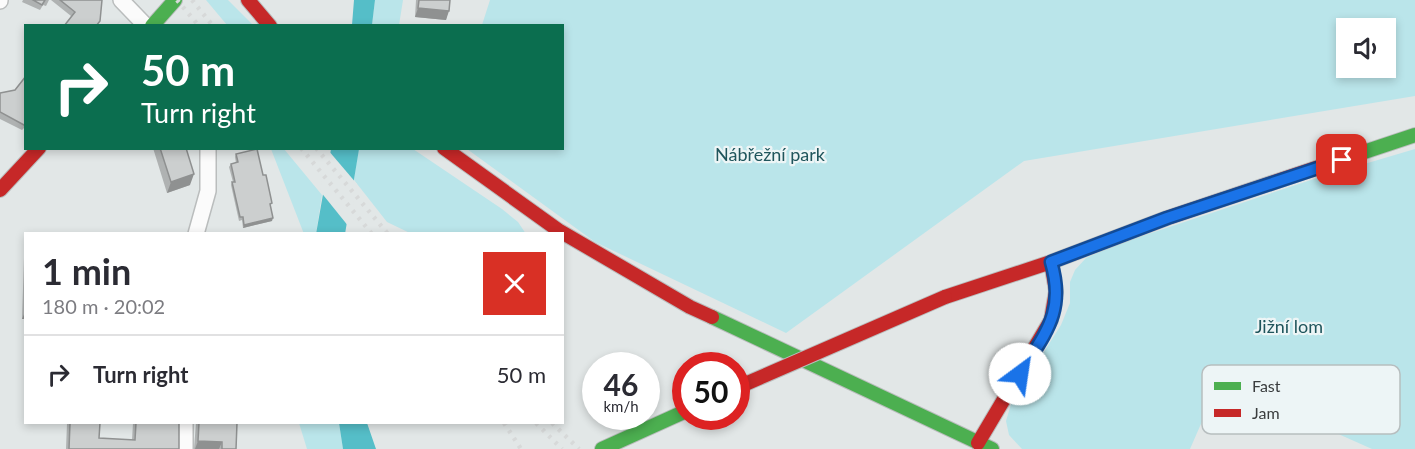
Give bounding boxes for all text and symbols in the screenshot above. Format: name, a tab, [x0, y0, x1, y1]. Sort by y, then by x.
map controls	[1336, 18, 1396, 78]
button: sound	[1336, 18, 1396, 78]
text: 50 m	[141, 45, 235, 95]
icon: right	[42, 48, 120, 126]
text: Turn right	[141, 96, 256, 129]
pin	[1316, 134, 1367, 185]
park label: Nábřežní park	[715, 143, 826, 165]
icon: arrive	[1325, 143, 1358, 176]
text: 1 min	[42, 249, 131, 293]
button: close	[483, 252, 546, 315]
text: 180 m · 20:02	[42, 294, 165, 318]
park label: Jižní lom	[1255, 315, 1323, 337]
position arrow	[988, 342, 1052, 406]
speed limit sign: 50	[672, 352, 750, 430]
icon: right	[42, 358, 75, 391]
text: Turn right	[93, 361, 188, 388]
text: 50 m	[497, 361, 546, 388]
legend	[1202, 365, 1400, 434]
text: 46	[604, 366, 638, 402]
text: Fast	[1252, 376, 1281, 395]
text: km/h	[603, 397, 639, 415]
text: Jam	[1252, 403, 1280, 422]

